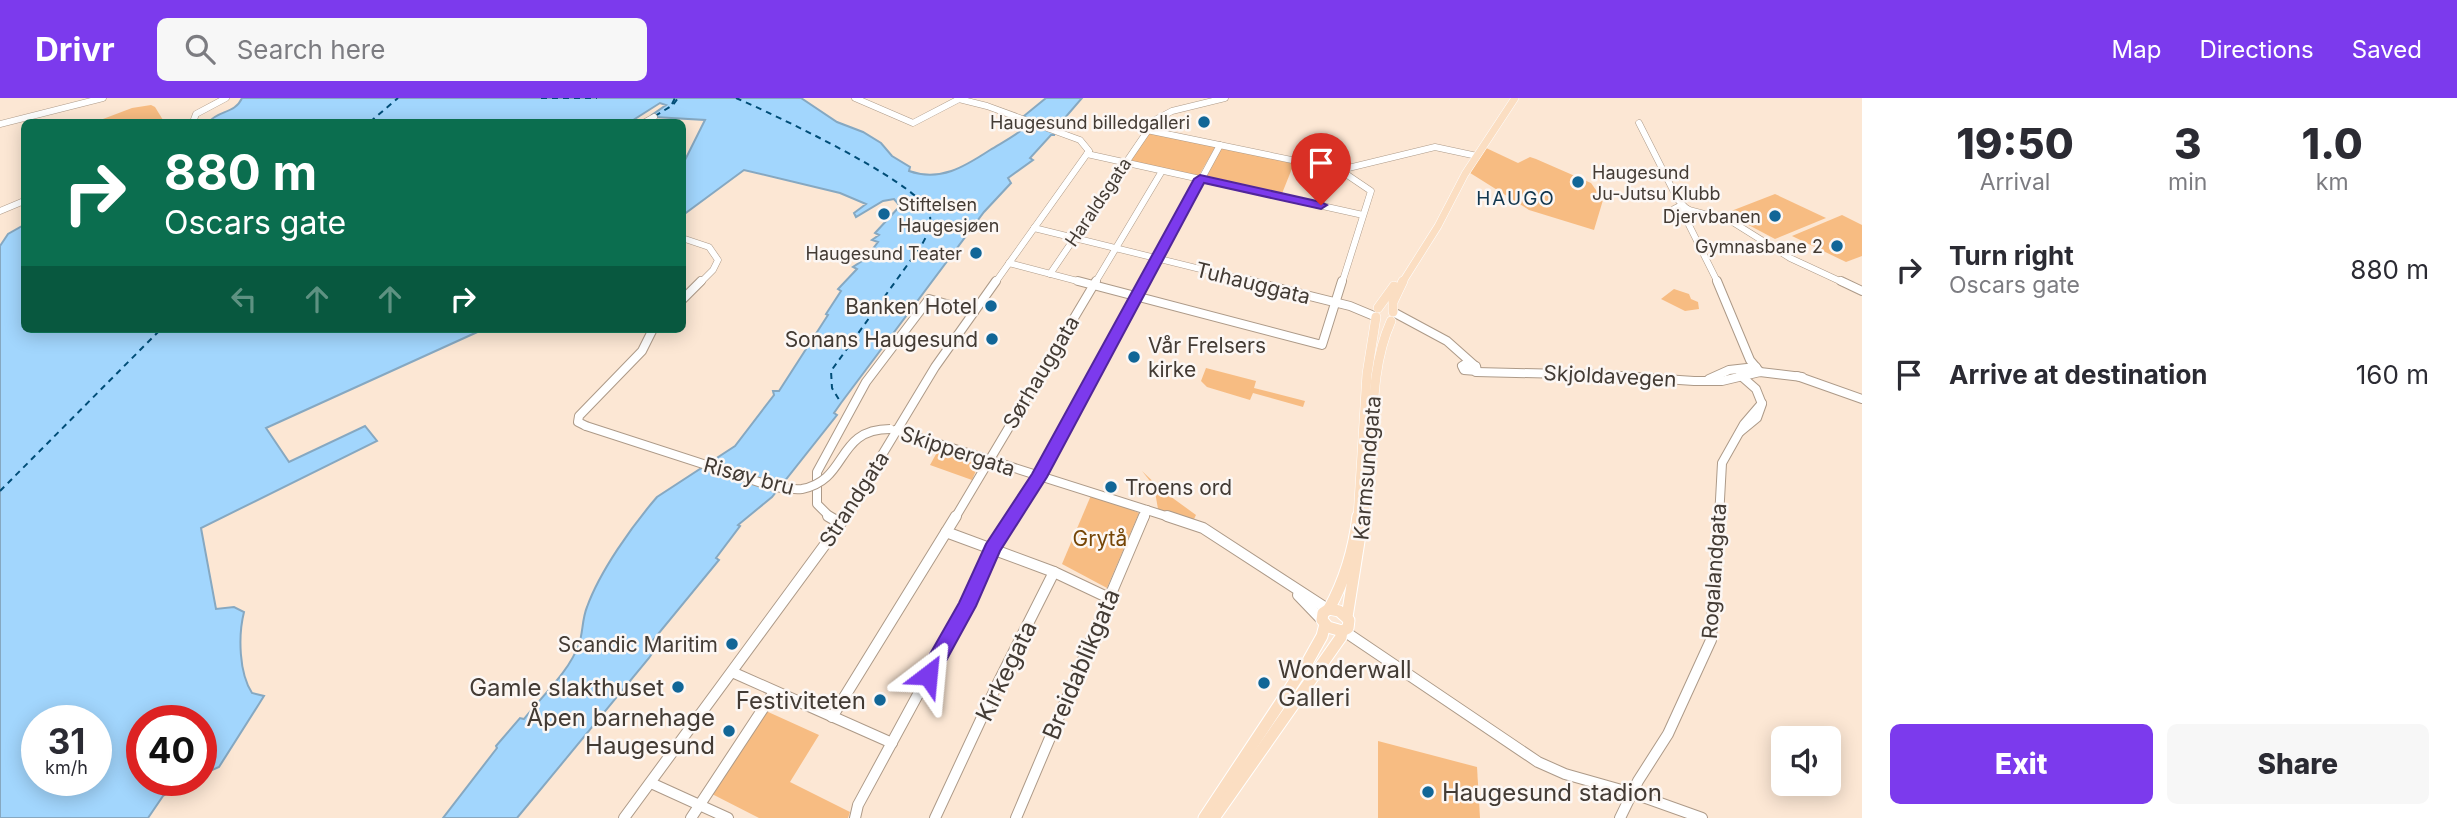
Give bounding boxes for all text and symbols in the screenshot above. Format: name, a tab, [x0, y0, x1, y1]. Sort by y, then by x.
search box	[157, 18, 647, 81]
text: Drivr	[35, 29, 115, 69]
icon: search	[181, 30, 219, 68]
text: Search here	[237, 34, 385, 65]
text: Map	[2112, 35, 2161, 64]
text: Directions	[2199, 35, 2314, 64]
text: Saved	[2352, 35, 2422, 64]
place label: Haugesund billedgalleri	[990, 112, 1190, 133]
marker: Haugesund billedgalleri	[1196, 114, 1212, 130]
text: 19:50	[1956, 118, 2074, 169]
text: 3	[2174, 118, 2202, 169]
text: 1.0	[2302, 118, 2363, 169]
pin	[1291, 133, 1351, 205]
text: 880 m	[164, 143, 317, 202]
icon: arrive	[1302, 144, 1340, 182]
icon: right	[49, 147, 140, 238]
street label: Haraldsgata	[1061, 154, 1135, 250]
place label: Haugesund Ju-Jutsu Klubb	[1592, 162, 1721, 204]
text: Arrival	[1980, 168, 2050, 196]
text: min	[2168, 168, 2207, 196]
text: km	[2316, 168, 2349, 196]
marker: Haugesund Ju-Jutsu Klubb	[1570, 174, 1586, 190]
district label: HAUGO	[1476, 187, 1556, 210]
place label: Stiftelsen Haugesjøen	[898, 194, 999, 236]
text: Oscars gate	[164, 203, 346, 242]
marker: Stiftelsen Haugesjøen	[876, 206, 892, 222]
place label: Djervbanen	[1663, 206, 1761, 227]
marker: Djervbanen	[1767, 208, 1783, 224]
place label: Gymnasbane 2	[1695, 236, 1823, 257]
marker: Gymnasbane 2	[1829, 238, 1845, 254]
text: Turn right	[1949, 240, 2074, 271]
place label: Haugesund Teater	[806, 243, 962, 264]
marker: Haugesund Teater	[968, 245, 984, 261]
icon: right	[1890, 251, 1928, 289]
text: 880 m	[2350, 254, 2429, 285]
street label: Tuhauggata	[1193, 257, 1313, 309]
text: Oscars gate	[1949, 271, 2080, 299]
icon: left	[225, 280, 263, 318]
icon: ahead	[298, 280, 336, 318]
icon: ahead	[371, 280, 409, 318]
icon: right	[444, 280, 482, 318]
place label: Banken Hotel	[845, 294, 977, 319]
marker: Banken Hotel	[983, 298, 999, 314]
street label: Sørhauggata	[998, 311, 1084, 433]
place label: Sonans Haugesund	[785, 327, 978, 352]
marker: Sonans Haugesund	[984, 331, 1000, 347]
place label: Vår Frelsers kirke	[1148, 333, 1266, 382]
marker: Vår Frelsers kirke	[1126, 349, 1142, 365]
icon: arrive	[1890, 356, 1928, 394]
text: Arrive at destination	[1949, 359, 2208, 390]
text: 160 m	[2356, 359, 2429, 390]
street label: Skjoldavegen	[1543, 360, 1677, 392]
street label: Karmsundgata	[1348, 395, 1386, 541]
street label: Skippergata	[898, 421, 1018, 481]
street label: Strandgata	[814, 447, 894, 551]
street label: Risøy bru	[701, 452, 797, 500]
place label: Troens ord	[1125, 475, 1232, 500]
marker: Troens ord	[1103, 479, 1119, 495]
street label: Rogalandgata	[1697, 502, 1731, 640]
park label: Grytå	[1073, 526, 1127, 551]
street label: Breidablikgata	[1036, 584, 1126, 744]
street label: Kirkegata	[969, 616, 1043, 726]
place label: Scandic Maritim	[558, 632, 718, 657]
marker: Scandic Maritim	[724, 636, 740, 652]
position arrow	[891, 638, 965, 712]
place label: Wonderwall Galleri	[1278, 655, 1412, 712]
place label: Gamle slakthuset	[469, 673, 664, 702]
marker: Wonderwall Galleri	[1256, 675, 1272, 691]
marker: Gamle slakthuset	[670, 679, 686, 695]
place label: Festiviteten	[736, 686, 866, 715]
marker: Festiviteten	[872, 692, 888, 708]
place label: Åpen barnehage Haugesund	[526, 701, 715, 760]
speed limit sign: 40	[126, 705, 217, 796]
text: 31	[48, 720, 85, 762]
marker: Åpen barnehage Haugesund	[721, 723, 737, 739]
button: Exit	[1890, 724, 2153, 804]
button: Share	[2167, 724, 2429, 804]
map controls	[1771, 726, 1841, 796]
button: sound	[1771, 726, 1841, 796]
text: km/h	[45, 757, 88, 778]
place label: Haugesund stadion	[1442, 778, 1662, 807]
marker: Haugesund stadion	[1420, 784, 1436, 800]

